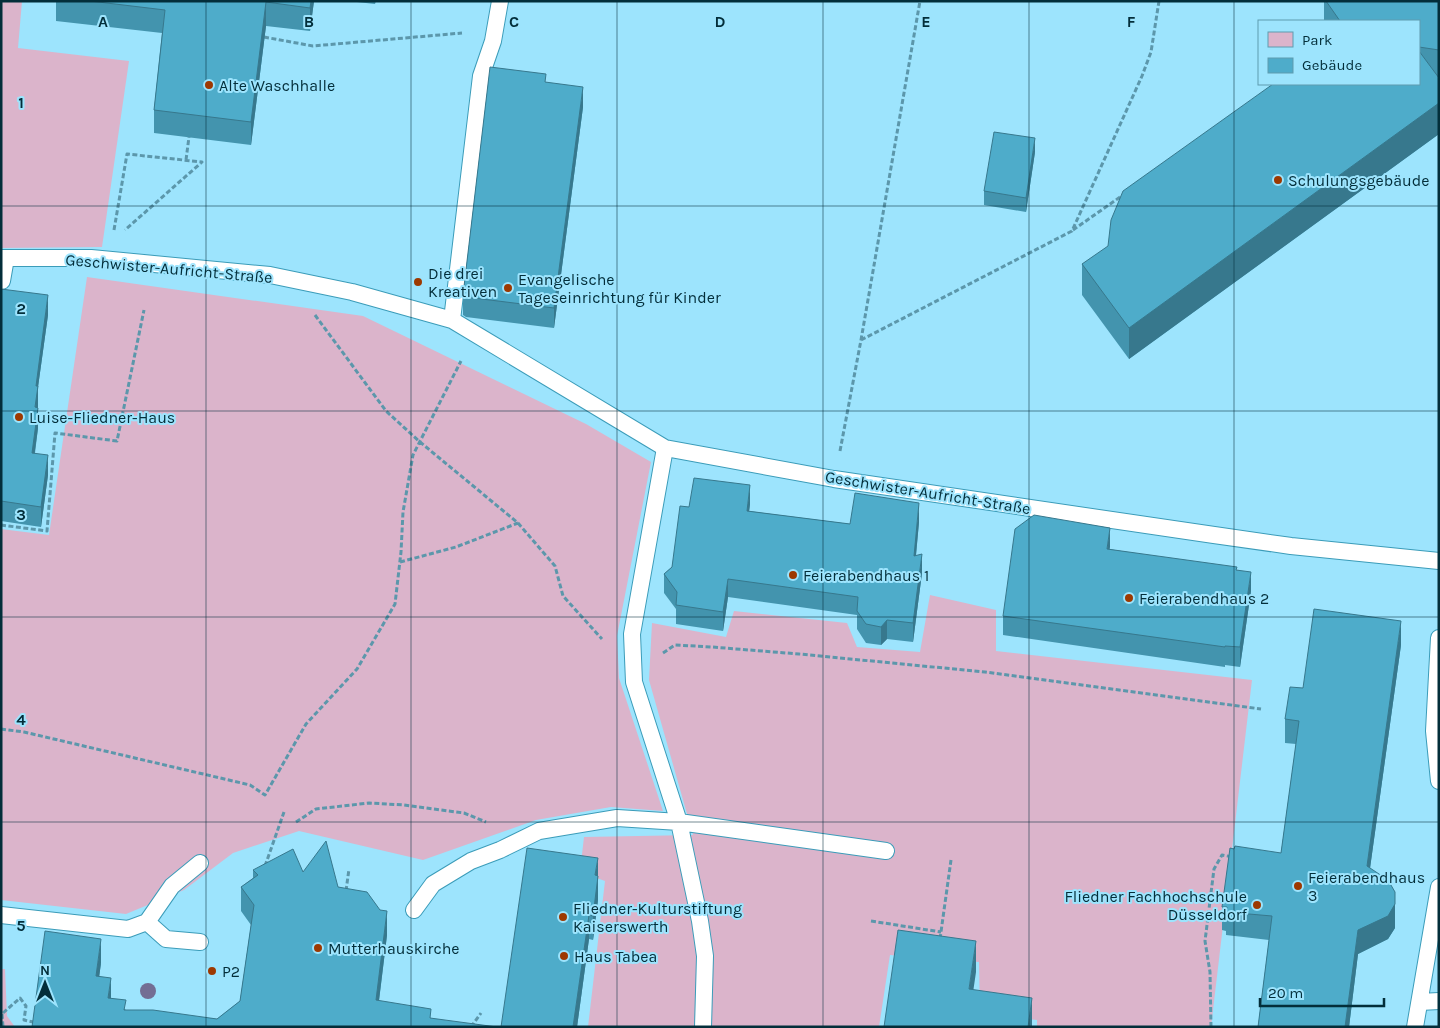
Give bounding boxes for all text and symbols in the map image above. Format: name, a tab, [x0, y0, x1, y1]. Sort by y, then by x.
text: A	[98, 12, 108, 31]
text: B	[304, 12, 314, 31]
text: C	[509, 12, 519, 31]
text: D	[715, 12, 726, 31]
text: E	[921, 12, 931, 31]
text: F	[1127, 12, 1136, 31]
legend	[1258, 20, 1420, 85]
text: Park	[1302, 31, 1332, 49]
text: Gebäude	[1302, 56, 1362, 74]
place label: Alte Waschhalle	[219, 76, 335, 95]
marker: Alte Waschhalle	[203, 79, 215, 91]
text: 1	[18, 93, 24, 112]
place label: Schulungsgebäude	[1288, 171, 1429, 190]
marker: Schulungsgebäude	[1272, 174, 1284, 186]
street label: Geschwister-Aufricht-Straße	[65, 250, 273, 287]
place label: Die drei Kreativen	[428, 264, 497, 301]
place label: Evangelische Tageseinrichtung für Kinder	[518, 270, 721, 307]
marker: Die drei Kreativen	[412, 276, 424, 288]
marker: Evangelische Tageseinrichtung für Kinder	[502, 282, 514, 294]
text: 2	[16, 299, 26, 318]
place label: Luise-Fliedner-Haus	[29, 408, 175, 427]
marker: Luise-Fliedner-Haus	[13, 411, 25, 423]
street label: Geschwister-Aufricht-Straße	[824, 467, 1032, 518]
text: 3	[16, 505, 26, 524]
place label: Feierabendhaus 1	[803, 566, 929, 585]
marker: Feierabendhaus 1	[787, 569, 799, 581]
place label: Feierabendhaus 2	[1139, 589, 1269, 608]
marker: Feierabendhaus 2	[1123, 592, 1135, 604]
text: 4	[16, 710, 26, 729]
place label: Feierabendhaus 3	[1308, 868, 1425, 905]
marker: Feierabendhaus 3	[1292, 880, 1304, 892]
place label: Fliedner Fachhochschule Düsseldorf	[1064, 887, 1248, 924]
place label: Fliedner-Kulturstiftung Kaiserswerth	[573, 899, 742, 936]
marker: Fliedner Fachhochschule Düsseldorf	[1251, 899, 1263, 911]
marker: Fliedner-Kulturstiftung Kaiserswerth	[557, 911, 569, 923]
text: 5	[16, 916, 26, 935]
place label: Mutterhauskirche	[328, 939, 460, 958]
marker: Mutterhauskirche	[312, 942, 324, 954]
place label: Haus Tabea	[574, 947, 657, 966]
marker: Haus Tabea	[558, 950, 570, 962]
north arrow	[20, 958, 70, 1008]
text: N	[40, 962, 50, 979]
place label: P2	[222, 962, 240, 981]
marker: P2	[206, 965, 218, 977]
scale bar	[1260, 976, 1384, 1008]
text: 20 m	[1268, 984, 1303, 1002]

